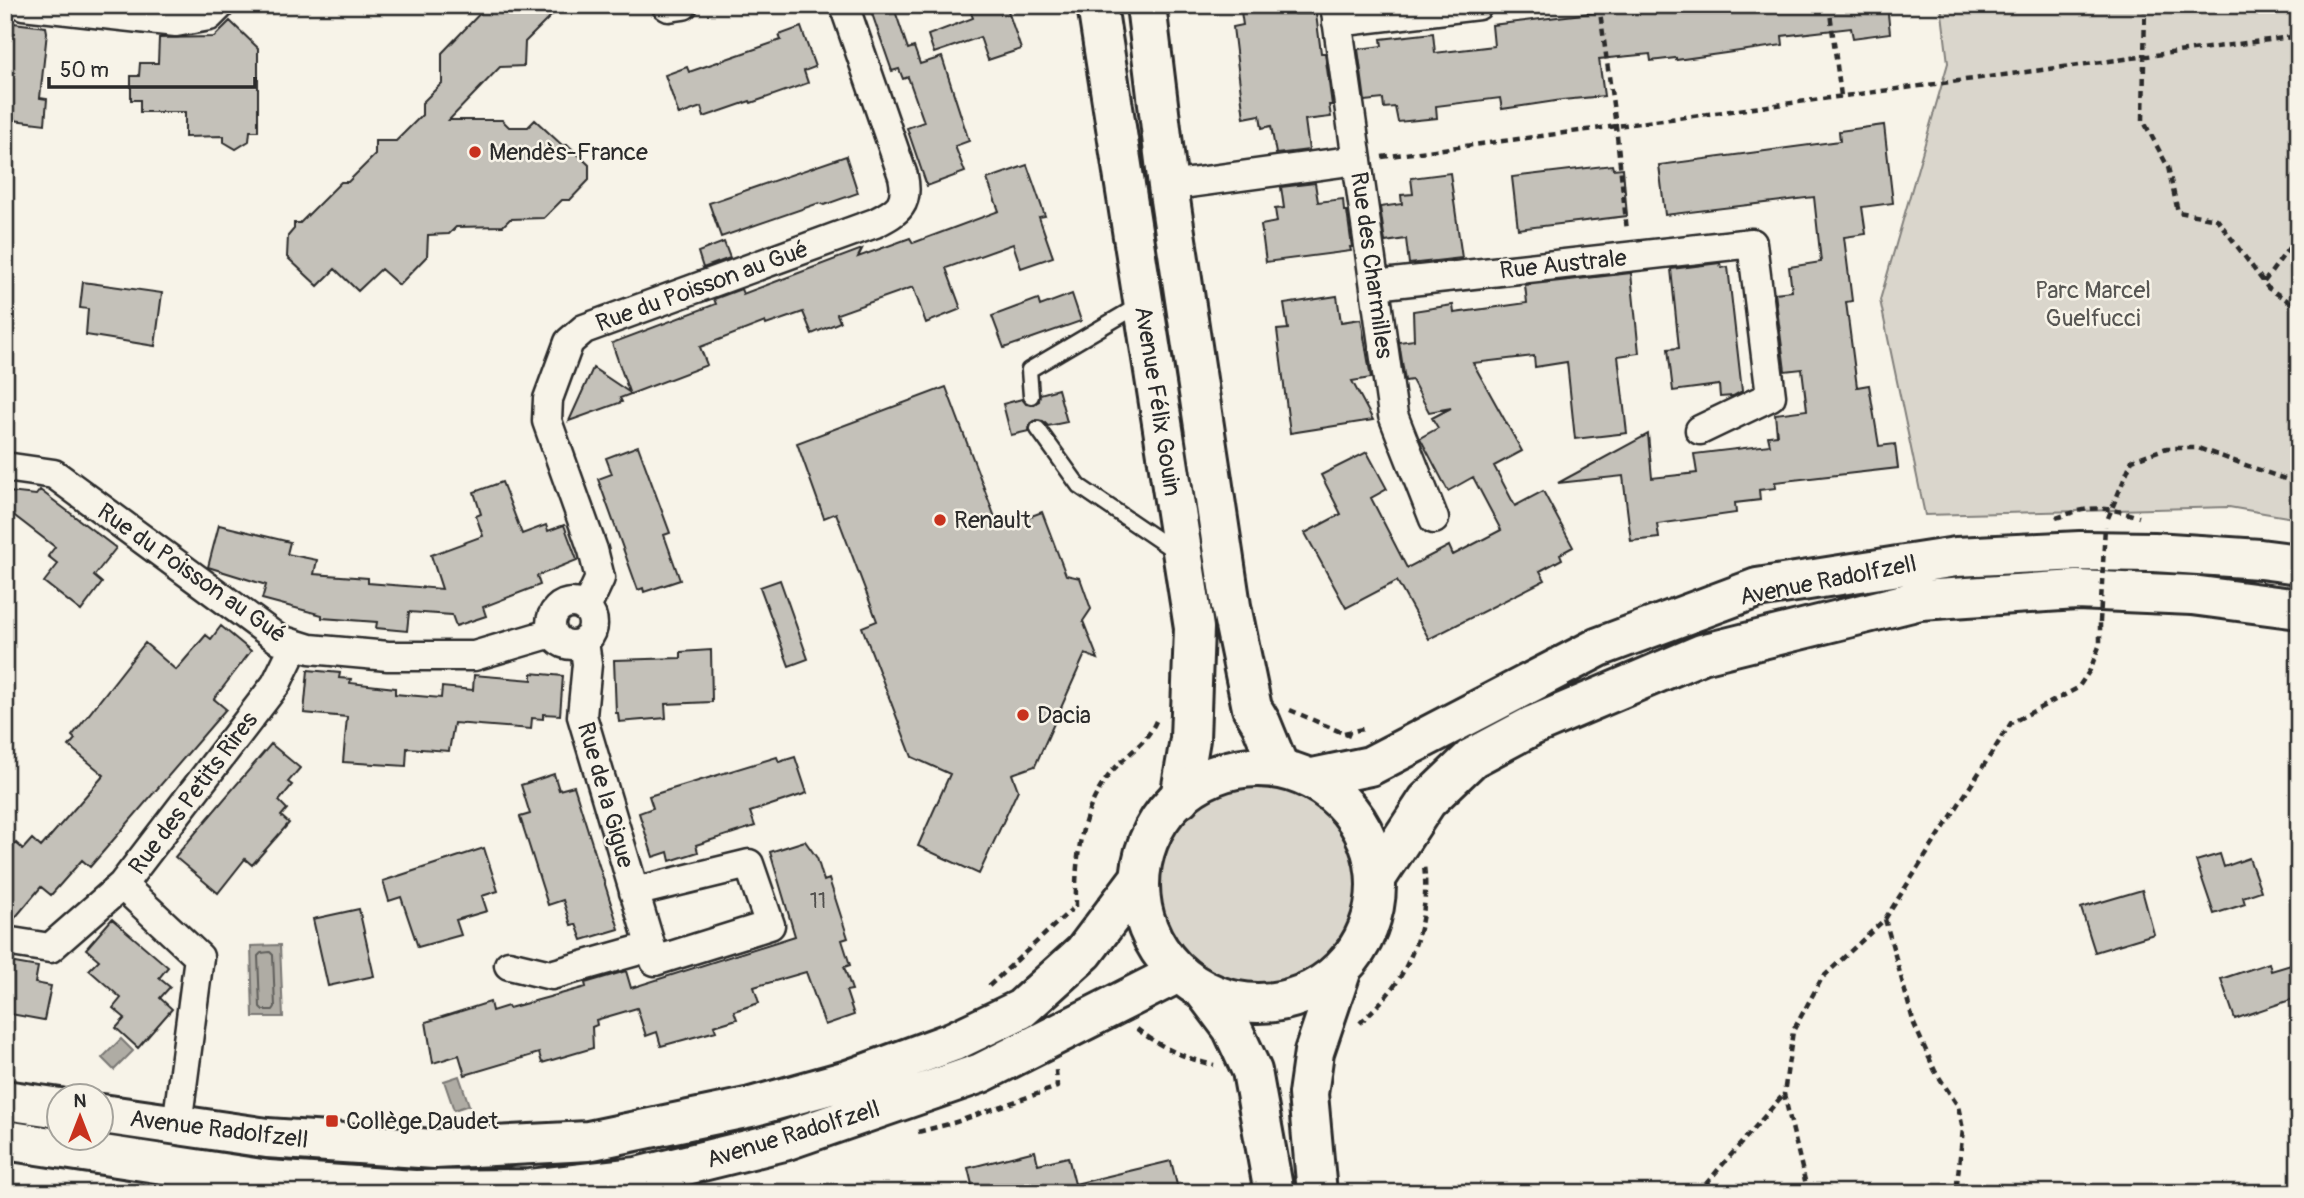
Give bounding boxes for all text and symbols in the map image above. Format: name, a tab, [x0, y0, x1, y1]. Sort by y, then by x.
scale bar	[49, 46, 256, 90]
text: 50 m	[60, 57, 109, 84]
place label: Mendès-France	[489, 138, 648, 167]
marker: Mendès-France	[467, 144, 483, 160]
street label: Rue des Charmilles	[1344, 170, 1399, 361]
street label: Rue du Poisson au Gué	[592, 235, 812, 338]
street label: Rue Australe	[1498, 243, 1628, 286]
park label: Parc Marcel Guelfucci	[2035, 276, 2151, 333]
street label: Avenue Félix Gouin	[1128, 304, 1187, 498]
street label: Rue du Poisson au Gué	[92, 497, 292, 650]
place label: Renault	[954, 506, 1031, 535]
marker: Renault	[932, 512, 948, 528]
street label: Avenue Radolfzell	[1737, 549, 1919, 612]
place label: Dacia	[1037, 701, 1091, 730]
street label: Rue des Petits Rires	[123, 706, 264, 880]
marker: Dacia	[1015, 707, 1031, 723]
street label: Rue de la Gigue	[571, 719, 640, 872]
house number: 11	[810, 888, 826, 915]
north arrow	[46, 1082, 116, 1152]
text: N	[74, 1089, 87, 1113]
street label: Avenue Radolfzell	[703, 1094, 883, 1175]
street label: Avenue Radolfzell	[128, 1104, 310, 1155]
place label: Collège Daudet	[346, 1107, 499, 1136]
marker: Collège Daudet	[324, 1113, 340, 1129]

